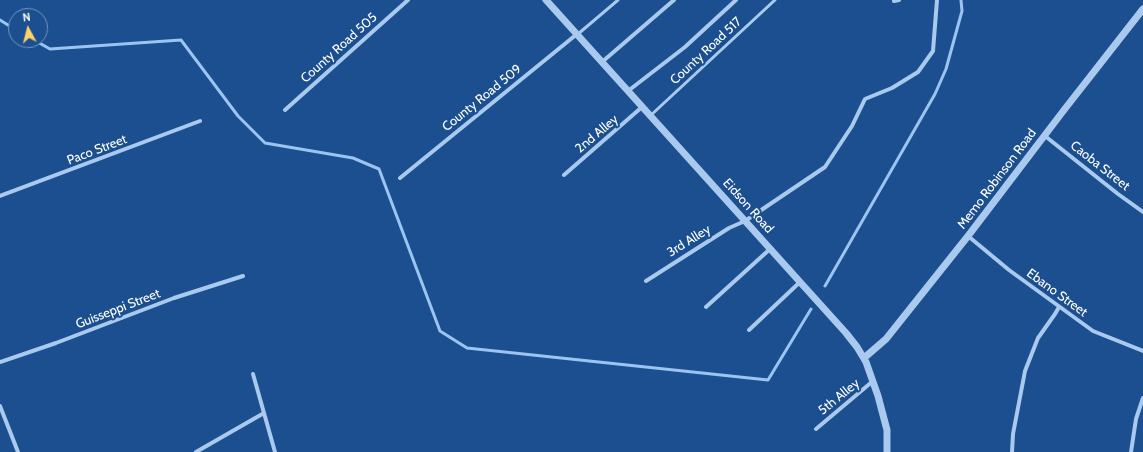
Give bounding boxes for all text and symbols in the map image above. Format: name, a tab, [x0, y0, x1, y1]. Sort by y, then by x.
north arrow	[8, 8, 48, 48]
text: N	[22, 10, 31, 25]
street label: County Road 505	[298, 10, 380, 86]
street label: County Road 517	[667, 14, 745, 88]
street label: County Road 509	[439, 61, 525, 135]
street label: 2nd Alley	[572, 112, 622, 156]
street label: Memo Robinson Road	[954, 126, 1040, 232]
street label: Paco Street	[65, 131, 129, 169]
street label: Caoba Street	[1067, 138, 1133, 194]
street label: Eidson Road	[719, 175, 777, 237]
street label: 3rd Alley	[664, 222, 714, 260]
street label: Ebano Street	[1024, 266, 1090, 320]
street label: Guisseppi Street	[74, 286, 162, 332]
street label: 5th Alley	[815, 376, 863, 418]

